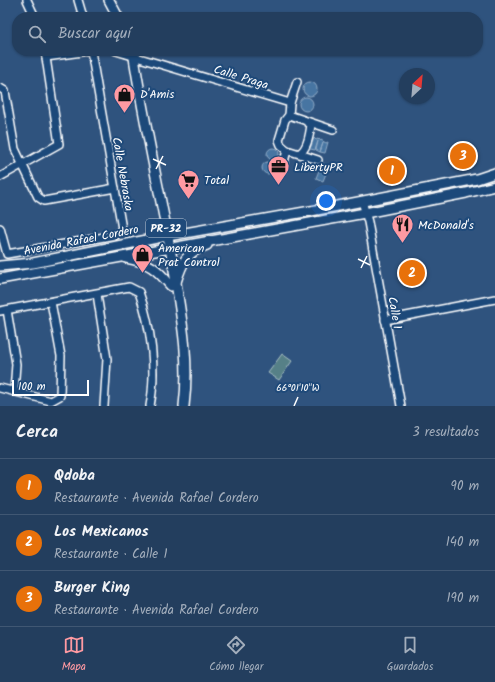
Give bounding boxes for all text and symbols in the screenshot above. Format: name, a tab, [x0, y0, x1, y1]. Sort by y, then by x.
search box	[12, 12, 483, 56]
text: Buscar aquí	[58, 22, 131, 46]
icon: search	[26, 23, 48, 45]
street label: Calle Praga	[211, 60, 271, 95]
north arrow	[399, 68, 435, 104]
shop icon: D'Amis	[111, 81, 137, 114]
place label: D'Amis	[140, 85, 174, 104]
street label: Calle Nebraska	[107, 136, 138, 213]
pin: 3	[450, 141, 476, 171]
office icon: LibertyPR	[266, 154, 292, 187]
pin: 1	[379, 156, 405, 186]
place label: LibertyPR	[294, 158, 343, 177]
supermarket icon: Total	[175, 167, 201, 200]
place label: Total	[204, 171, 229, 190]
your location	[316, 191, 336, 211]
restaurant icon: McDonald's	[389, 212, 415, 245]
place label: McDonald's	[418, 216, 474, 235]
road number: PR-32	[146, 219, 186, 237]
street label: Avenida Rafael Cordero	[22, 220, 140, 261]
place label: American Prat Control	[158, 239, 220, 272]
shop icon: American Prat Control	[130, 242, 156, 275]
pin: 2	[399, 258, 425, 288]
street label: Calle 1	[382, 295, 407, 331]
scale bar	[12, 378, 89, 397]
text: 100 m	[18, 378, 46, 396]
text: 66°01'10"W	[276, 380, 320, 396]
text: Cerca	[16, 419, 58, 446]
text: 3 resultados	[412, 422, 479, 443]
text: Qdoba	[54, 464, 95, 488]
text: 1	[27, 476, 31, 497]
text: 90 m	[451, 476, 479, 497]
text: Restaurante · Avenida Rafael Cordero	[54, 488, 259, 509]
text: Los Mexicanos	[54, 520, 149, 544]
text: 2	[25, 532, 33, 553]
text: 140 m	[446, 532, 479, 553]
text: Restaurante · Calle 1	[54, 544, 167, 565]
text: Burger King	[54, 576, 130, 600]
text: 3	[25, 588, 33, 609]
text: 190 m	[447, 588, 479, 609]
text: Restaurante · Avenida Rafael Cordero	[54, 600, 259, 621]
tab: Mapa	[62, 634, 86, 676]
tab: Cómo llegar	[209, 634, 263, 676]
tab: Guardados	[387, 634, 433, 676]

